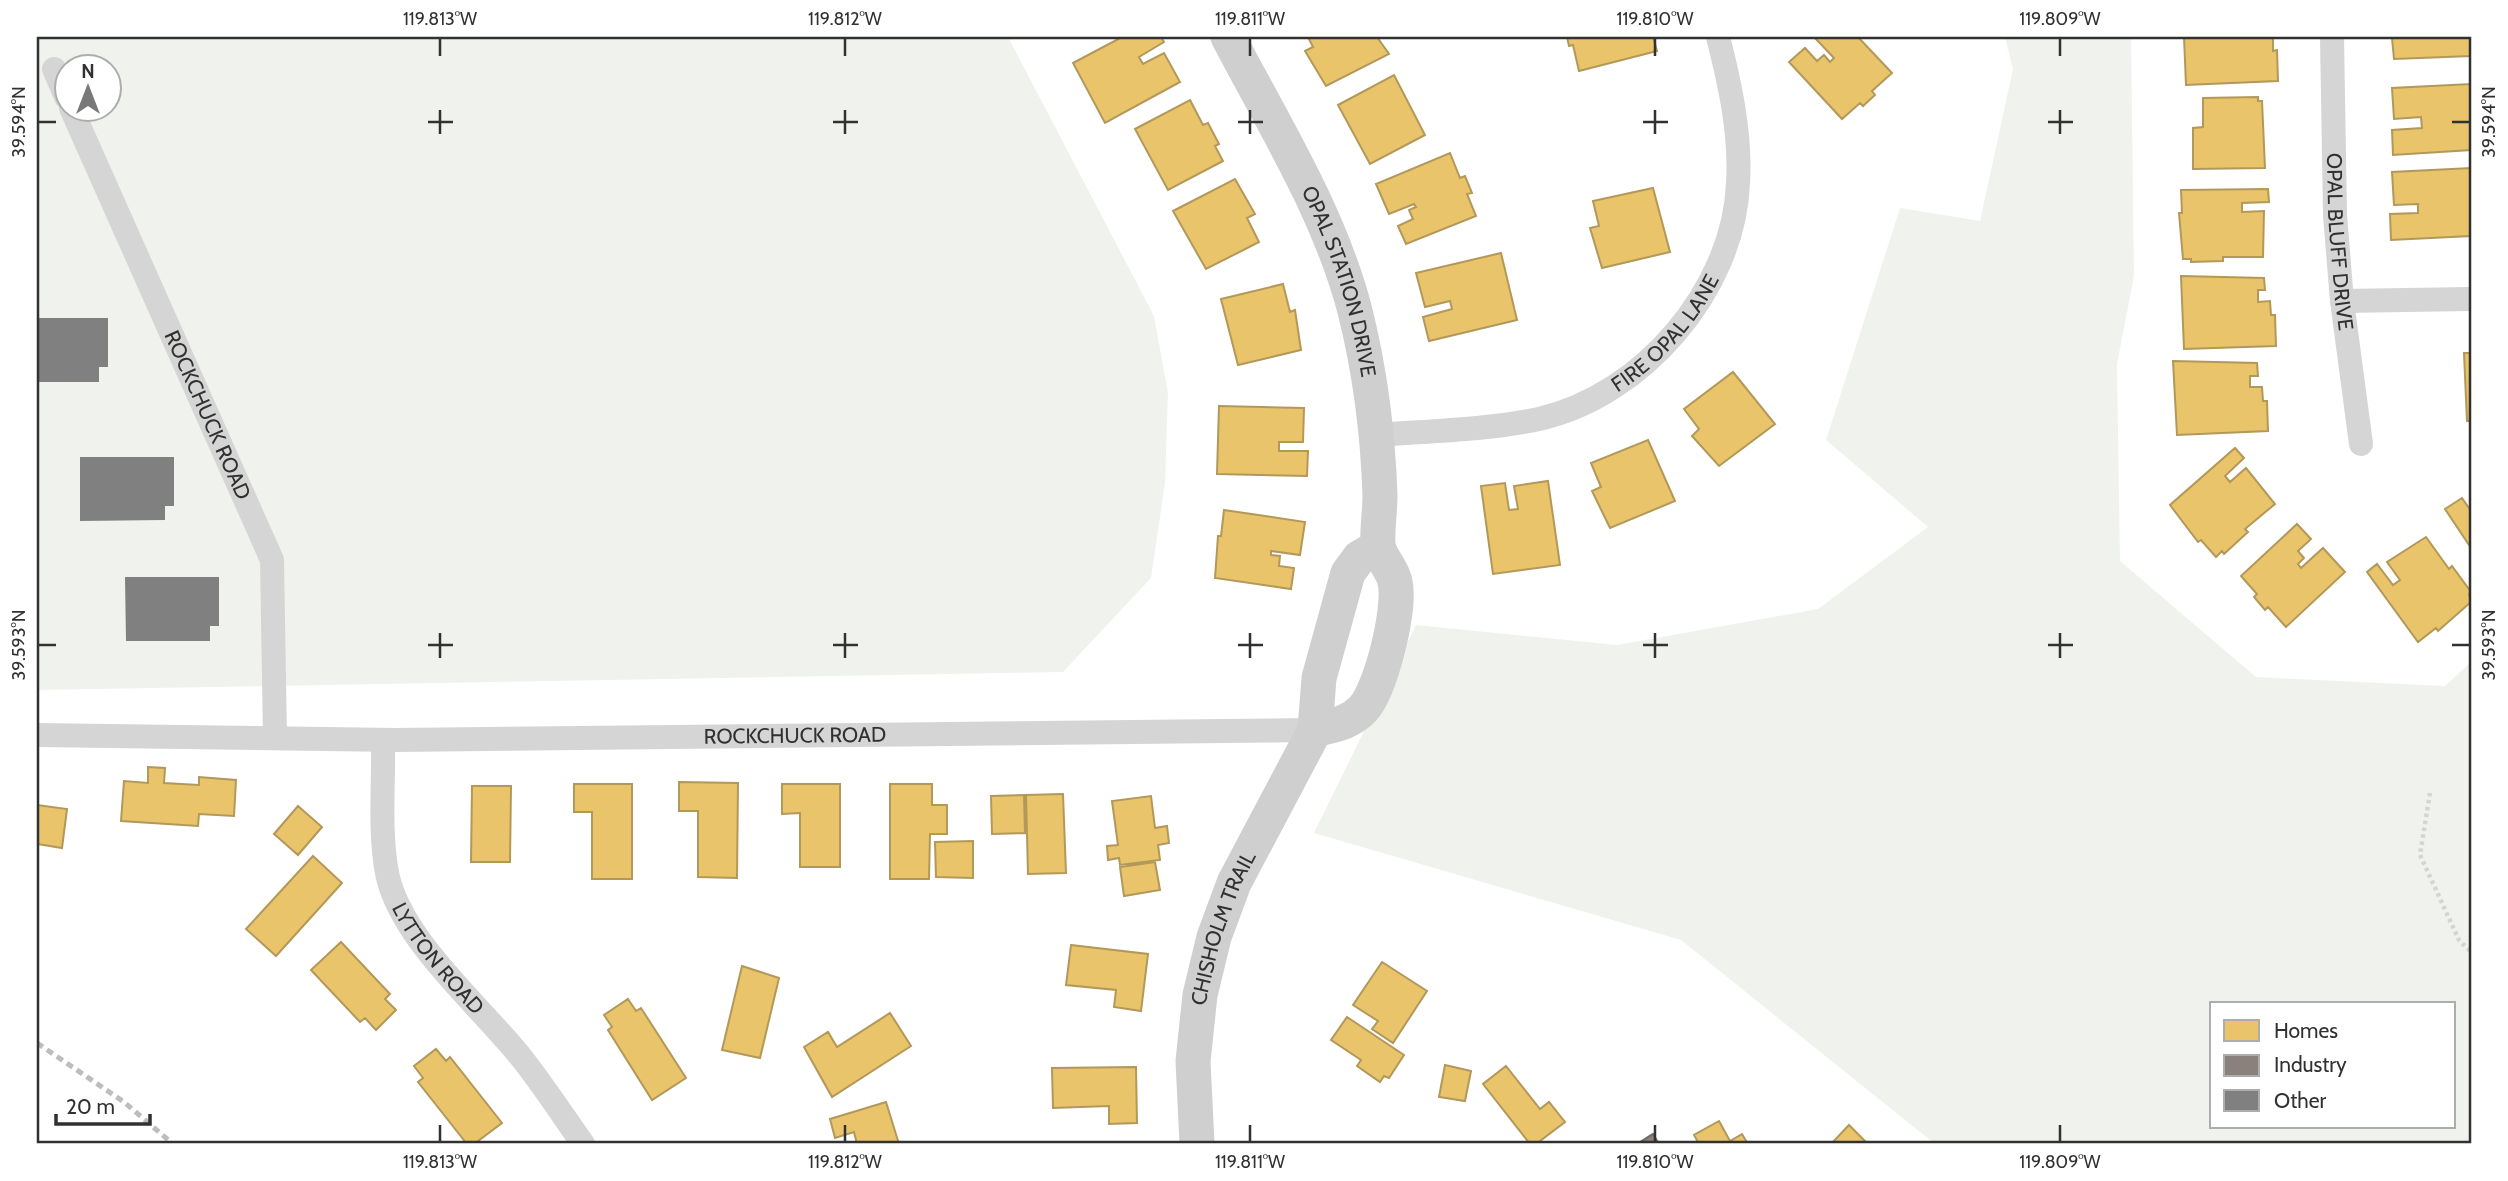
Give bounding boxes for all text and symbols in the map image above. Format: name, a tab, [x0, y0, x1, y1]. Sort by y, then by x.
text: 119.813°W	[403, 8, 477, 30]
text: 119.812°W	[808, 8, 882, 30]
text: 119.811°W	[1215, 8, 1285, 30]
text: 119.810°W	[1617, 8, 1693, 30]
text: 119.809°W	[2019, 8, 2101, 30]
north arrow	[52, 52, 122, 122]
text: N	[81, 60, 95, 83]
text: 39.594°N	[8, 86, 30, 158]
text: 39.594°N	[2478, 86, 2500, 158]
street label: OPAL BLUFF DRIVE	[2322, 153, 2359, 332]
street label: OPAL STATION DRIVE	[1297, 182, 1381, 379]
street label: FIRE OPAL LANE	[1606, 270, 1724, 397]
street label: ROCKCHUCK ROAD	[159, 326, 256, 503]
text: 39.593°N	[8, 610, 30, 680]
text: 39.593°N	[2478, 610, 2500, 680]
street label: ROCKCHUCK ROAD	[704, 722, 886, 749]
street label: CHISHOLM TRAIL	[1186, 846, 1261, 1006]
street label: LYTTON ROAD	[387, 899, 489, 1019]
legend	[2210, 1002, 2456, 1128]
text: Homes	[2274, 1018, 2338, 1043]
text: Industry	[2274, 1052, 2347, 1077]
scale bar	[56, 1083, 150, 1127]
text: Other	[2274, 1088, 2326, 1113]
text: 20 m	[66, 1094, 115, 1119]
text: 119.813°W	[403, 1151, 477, 1173]
text: 119.812°W	[808, 1151, 882, 1173]
text: 119.811°W	[1215, 1151, 1285, 1173]
text: 119.810°W	[1617, 1151, 1693, 1173]
text: 119.809°W	[2019, 1151, 2101, 1173]

